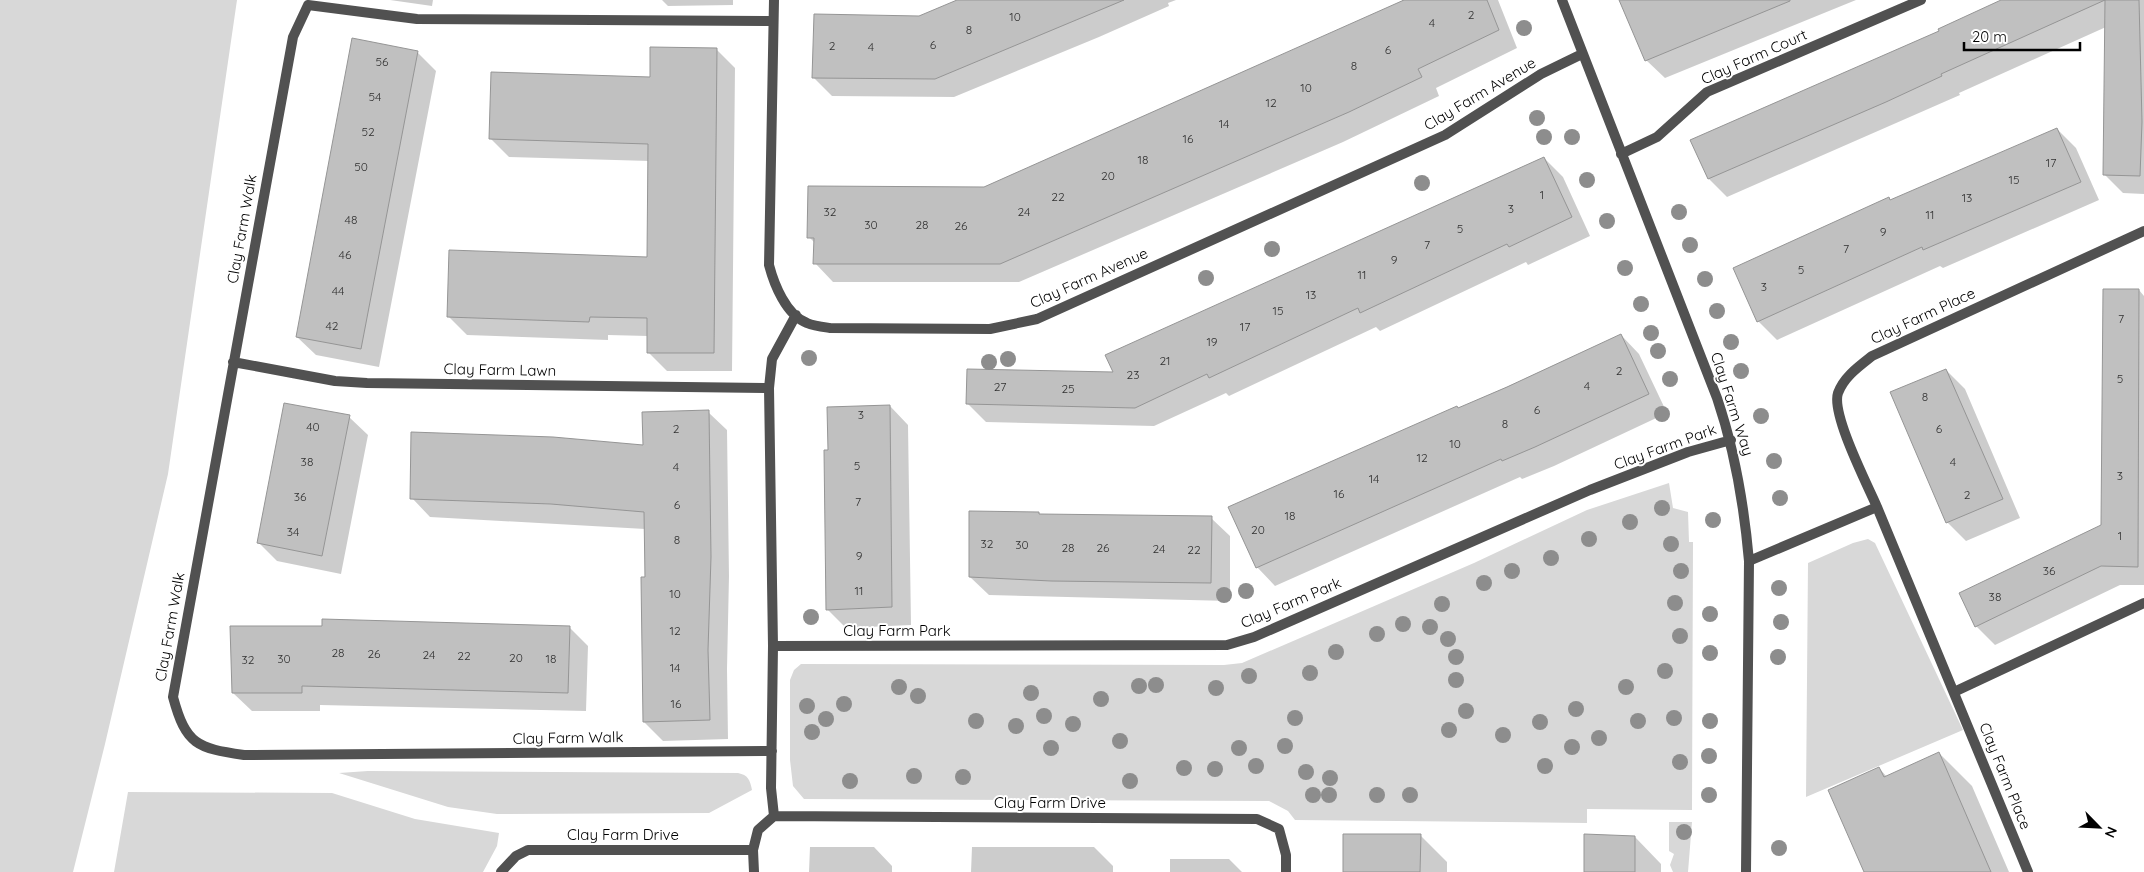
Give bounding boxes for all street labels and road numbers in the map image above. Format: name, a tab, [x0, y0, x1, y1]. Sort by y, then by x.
street label: Clay Farm Court	[1698, 25, 1810, 88]
street label: Clay Farm Avenue	[1420, 53, 1539, 134]
street label: Clay Farm Walk	[223, 173, 260, 285]
street label: Clay Farm Avenue	[1027, 243, 1151, 312]
street label: Clay Farm Place	[1867, 283, 1978, 348]
street label: Clay Farm Way	[1707, 350, 1758, 458]
street label: Clay Farm Lawn	[443, 359, 557, 380]
street label: Clay Farm Park	[1611, 419, 1719, 474]
street label: Clay Farm Walk	[151, 571, 188, 683]
street label: Clay Farm Park	[1238, 573, 1344, 632]
street label: Clay Farm Park	[843, 621, 951, 640]
street label: Clay Farm Place	[1975, 720, 2036, 832]
street label: Clay Farm Walk	[512, 727, 624, 748]
street label: Clay Farm Drive	[994, 793, 1106, 812]
street label: Clay Farm Drive	[567, 825, 679, 844]

